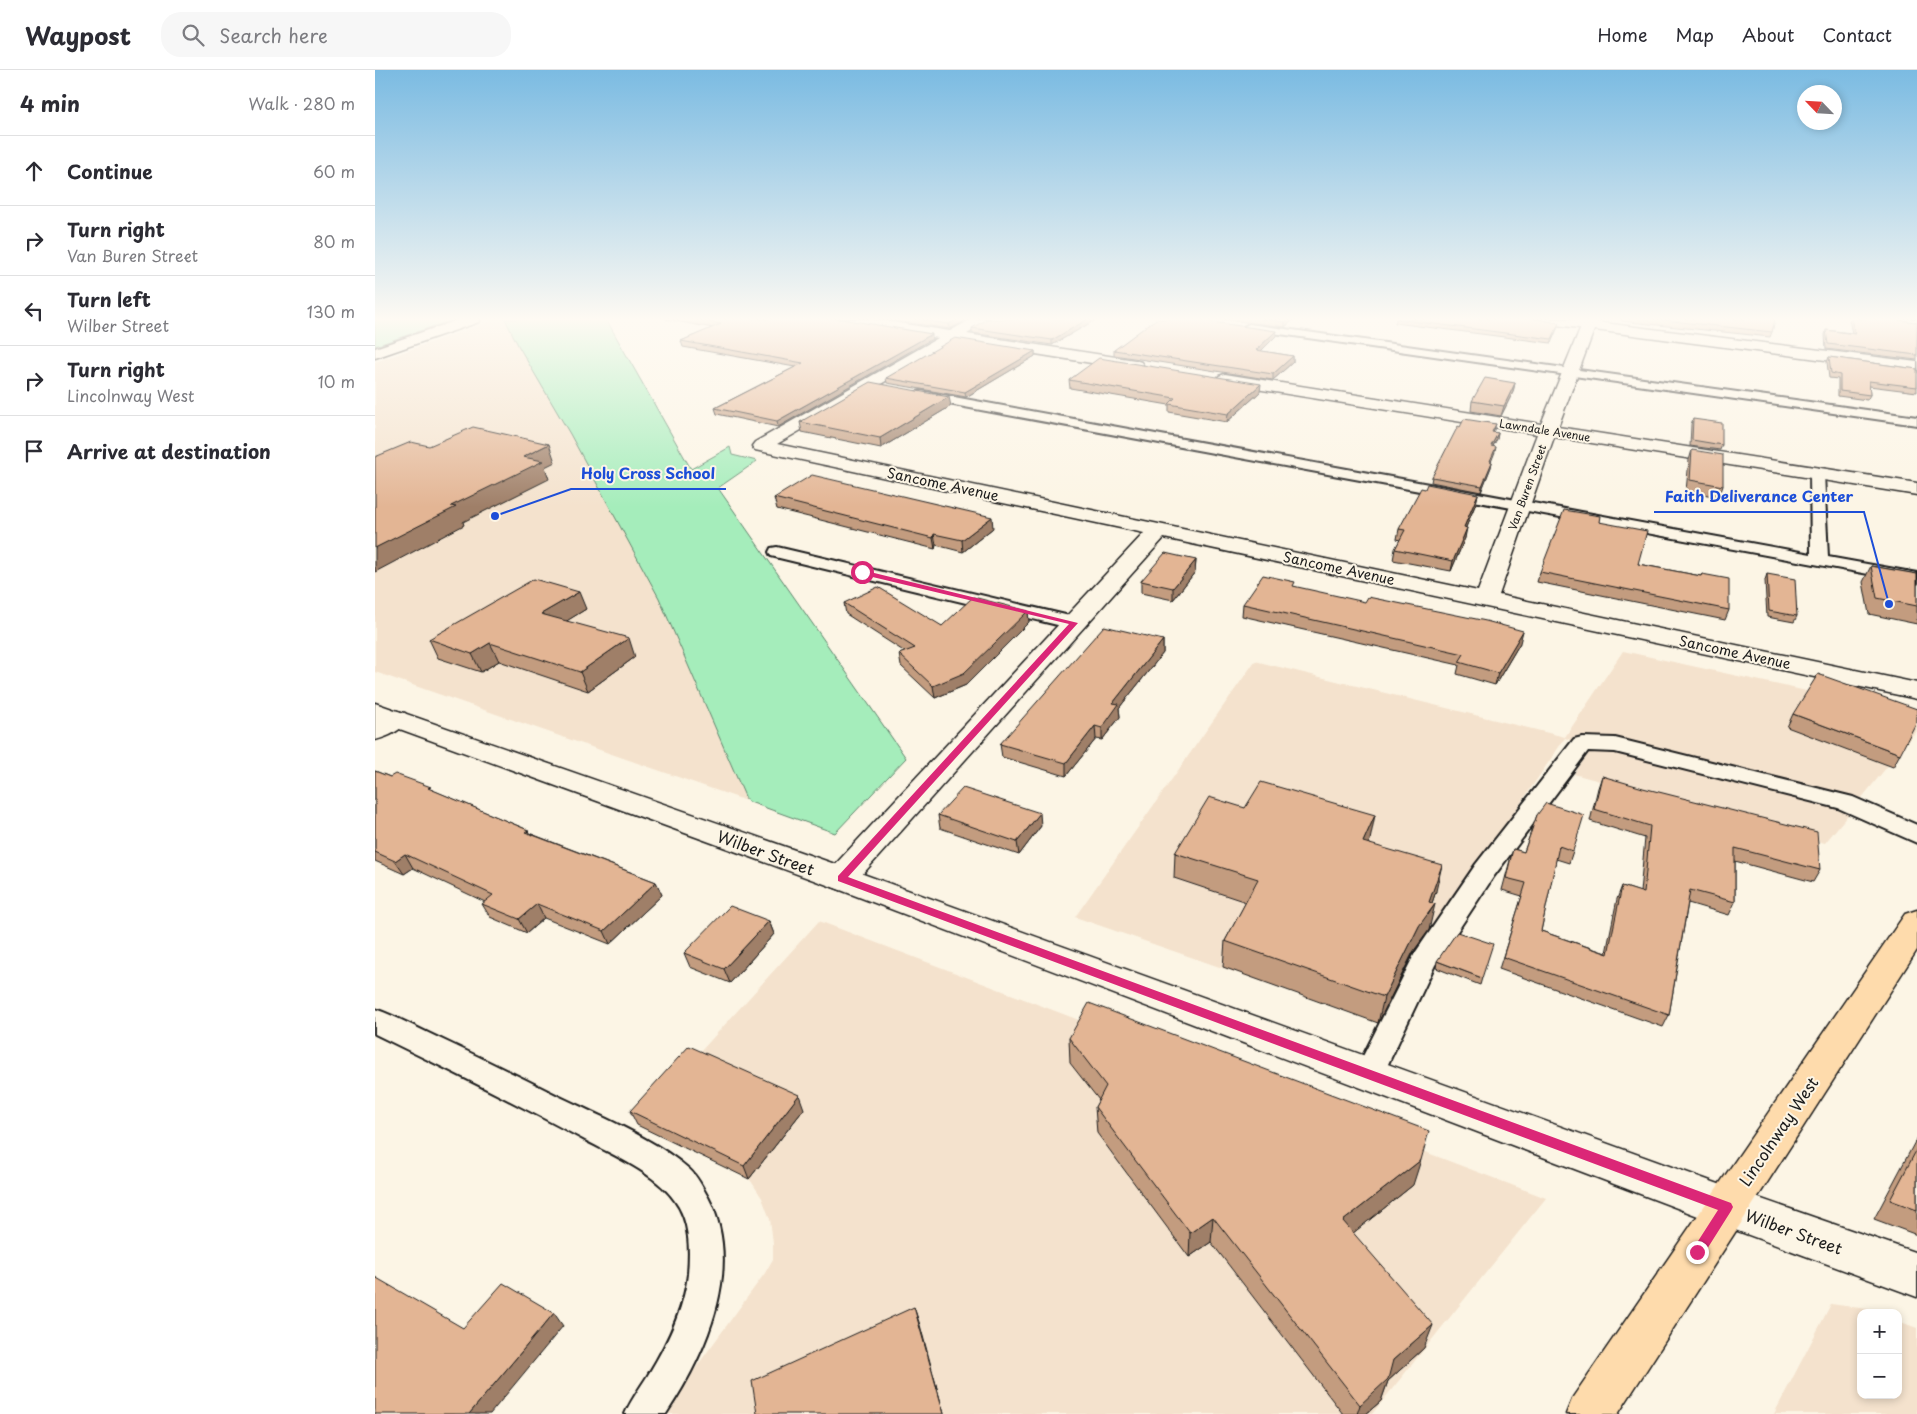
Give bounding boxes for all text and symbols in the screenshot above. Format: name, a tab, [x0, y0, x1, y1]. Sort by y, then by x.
search box	[161, 12, 511, 57]
text: Waypost	[25, 17, 131, 53]
icon: search	[179, 21, 207, 49]
text: Search here	[219, 21, 328, 49]
text: Home	[1597, 21, 1647, 48]
text: Map	[1675, 21, 1714, 48]
text: About	[1742, 21, 1794, 48]
text: Contact	[1822, 21, 1892, 48]
north arrow	[1797, 85, 1842, 130]
text: 4 min	[20, 87, 80, 119]
text: Walk · 280 m	[248, 91, 355, 115]
icon: ahead	[20, 157, 48, 185]
text: Continue	[67, 157, 153, 185]
text: 60 m	[313, 159, 355, 183]
text: Turn right	[67, 215, 165, 243]
icon: right	[20, 227, 48, 255]
text: 80 m	[313, 229, 355, 253]
text: Van Buren Street	[67, 243, 198, 267]
text: Turn left	[67, 285, 151, 313]
icon: left	[20, 297, 48, 325]
text: 130 m	[307, 299, 355, 323]
text: Wilber Street	[67, 313, 169, 337]
text: Turn right	[67, 355, 165, 383]
icon: right	[20, 367, 48, 395]
text: 10 m	[318, 369, 355, 393]
text: Lincolnway West	[67, 383, 194, 407]
street label: Lawndale Avenue	[1498, 414, 1592, 446]
icon: arrive	[20, 437, 48, 465]
text: Arrive at destination	[67, 437, 271, 465]
street label: Van Buren Street	[1504, 441, 1551, 532]
callout: Holy Cross School	[571, 459, 726, 489]
text: Holy Cross School	[581, 461, 715, 484]
street label: Sancome Avenue	[885, 462, 1001, 506]
callout: Faith Deliverance Center	[1654, 482, 1864, 512]
text: Faith Deliverance Center	[1665, 484, 1854, 507]
street label: Sancome Avenue	[1281, 546, 1397, 590]
route start	[851, 561, 874, 584]
street label: Sancome Avenue	[1677, 630, 1793, 674]
street label: Wilber Street	[714, 823, 819, 881]
street label: Lincolnway West	[1732, 1072, 1824, 1190]
street label: Wilber Street	[1742, 1202, 1847, 1260]
route end	[1686, 1241, 1709, 1264]
map controls	[1857, 1309, 1902, 1399]
button: +	[1857, 1309, 1902, 1354]
button: −	[1857, 1354, 1902, 1399]

